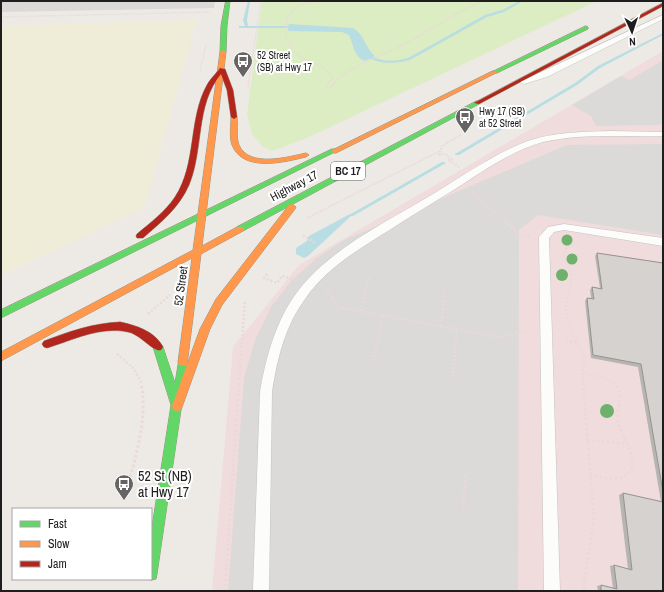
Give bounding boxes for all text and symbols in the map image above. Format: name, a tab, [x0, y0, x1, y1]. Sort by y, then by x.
north arrow	[612, 12, 652, 52]
text: N	[629, 35, 636, 49]
place label: 52 Street (SB) at Hwy 17	[257, 49, 313, 74]
bus stop icon: 52 Street (SB) at Hwy 17	[232, 50, 254, 78]
place label: Hwy 17 (SB) at 52 Street	[479, 105, 525, 130]
bus stop icon: Hwy 17 (SB) at 52 Street	[454, 106, 476, 134]
road number: BC 17	[331, 162, 365, 180]
street label: Highway 17	[267, 166, 321, 205]
street label: 52 Street	[170, 265, 192, 307]
place label: 52 St (NB) at Hwy 17	[138, 467, 192, 501]
bus stop icon: 52 St (NB) at Hwy 17	[113, 473, 135, 501]
legend	[12, 508, 152, 580]
text: Fast	[48, 516, 67, 532]
text: Slow	[48, 536, 70, 552]
text: Jam	[48, 556, 67, 572]

